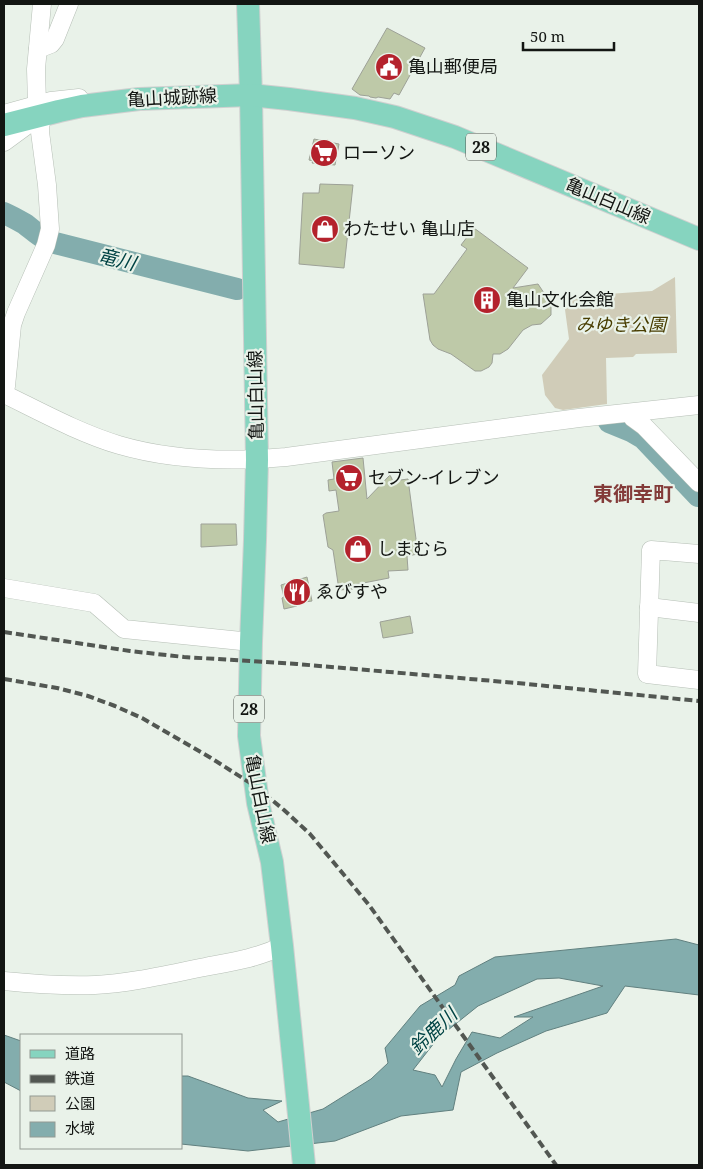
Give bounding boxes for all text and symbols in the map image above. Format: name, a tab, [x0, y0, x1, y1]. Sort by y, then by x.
scale bar	[523, 20, 614, 52]
text: 50 m	[530, 26, 565, 46]
public building icon: 亀山郵便局	[374, 52, 404, 82]
place label: 亀山郵便局	[408, 54, 498, 78]
street label: 亀山城跡線	[126, 83, 218, 111]
road number: 28	[466, 134, 496, 160]
supermarket icon: ローソン	[309, 138, 339, 168]
place label: ローソン	[343, 140, 415, 164]
street label: 亀山白山線	[562, 171, 655, 229]
shop icon: わたせい 亀山店	[310, 214, 340, 244]
place label: わたせい 亀山店	[344, 216, 475, 240]
water label: 竜川	[95, 242, 141, 277]
building icon: 亀山文化会館	[472, 285, 502, 315]
place label: 亀山文化会館	[506, 287, 614, 311]
park label: みゆき公園	[576, 312, 669, 336]
street label: 亀山白山線	[242, 350, 268, 440]
supermarket icon: セブン-イレブン	[334, 463, 364, 493]
place label: セブン-イレブン	[368, 465, 500, 489]
district label: 東御幸町	[593, 480, 673, 507]
shop icon: しまむら	[343, 534, 373, 564]
place label: しまむら	[377, 536, 449, 560]
restaurant icon: ゑびすや	[282, 577, 312, 607]
place label: ゑびすや	[316, 579, 388, 603]
road number: 28	[234, 696, 264, 722]
street label: 亀山白山線	[241, 752, 281, 845]
water label: 鈴鹿川	[403, 1000, 464, 1060]
legend	[20, 1034, 182, 1149]
text: 道路	[65, 1043, 95, 1063]
text: 鉄道	[65, 1068, 95, 1088]
text: 公園	[65, 1093, 95, 1113]
text: 水域	[65, 1118, 95, 1138]

